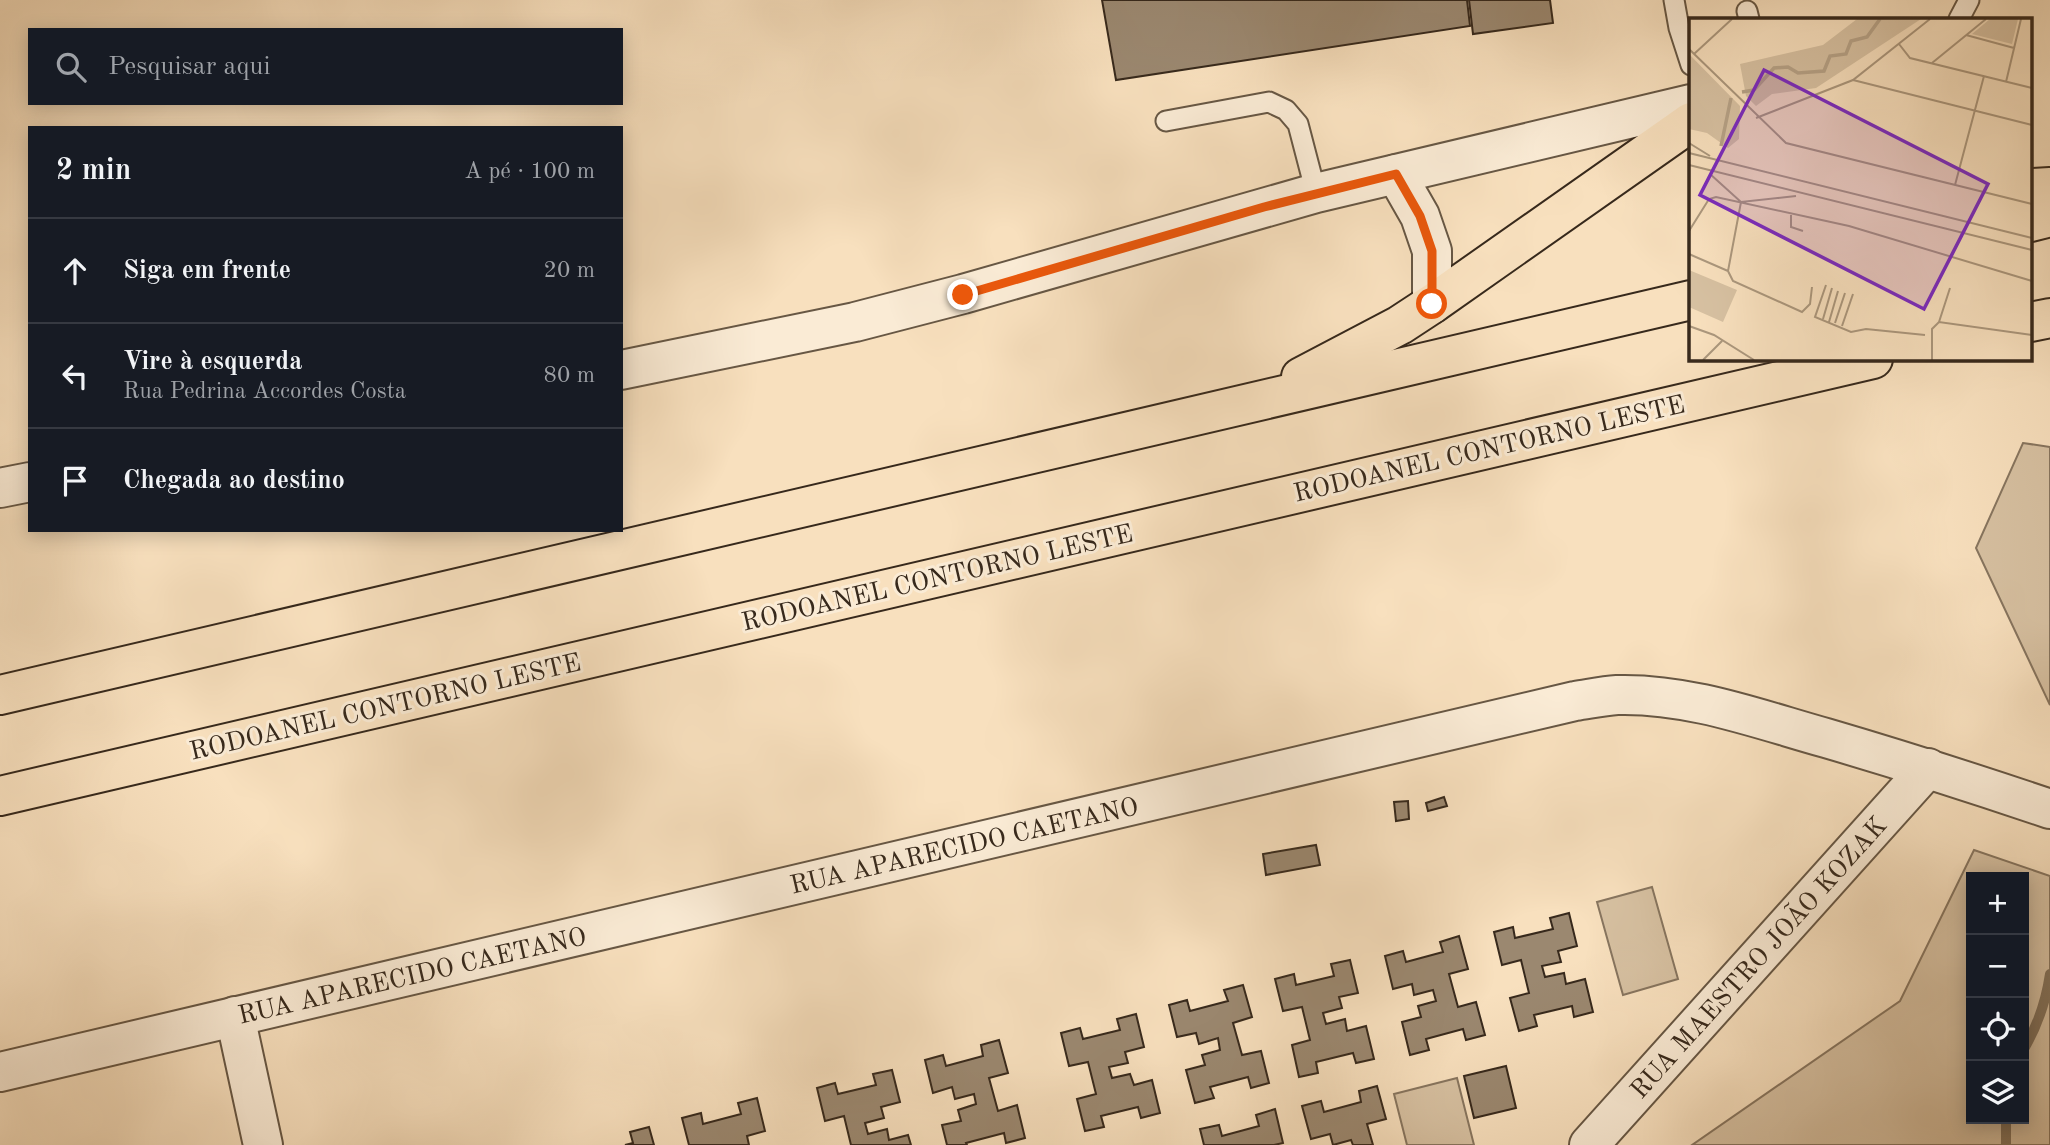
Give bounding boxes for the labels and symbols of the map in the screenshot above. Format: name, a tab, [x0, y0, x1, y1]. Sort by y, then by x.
inset map	[1689, 18, 2032, 360]
route end	[947, 279, 978, 310]
route start	[1416, 288, 1447, 319]
street label: RODOANEL CONTORNO LESTE	[1291, 392, 1688, 508]
street label: RODOANEL CONTORNO LESTE	[739, 521, 1136, 637]
street label: RODOANEL CONTORNO LESTE	[187, 650, 584, 766]
street label: RUA APARECIDO CAETANO	[788, 794, 1141, 900]
street label: RUA MAESTRO JOÃO KOZAK	[1623, 810, 1893, 1104]
street label: RUA APARECIDO CAETANO	[236, 924, 589, 1030]

